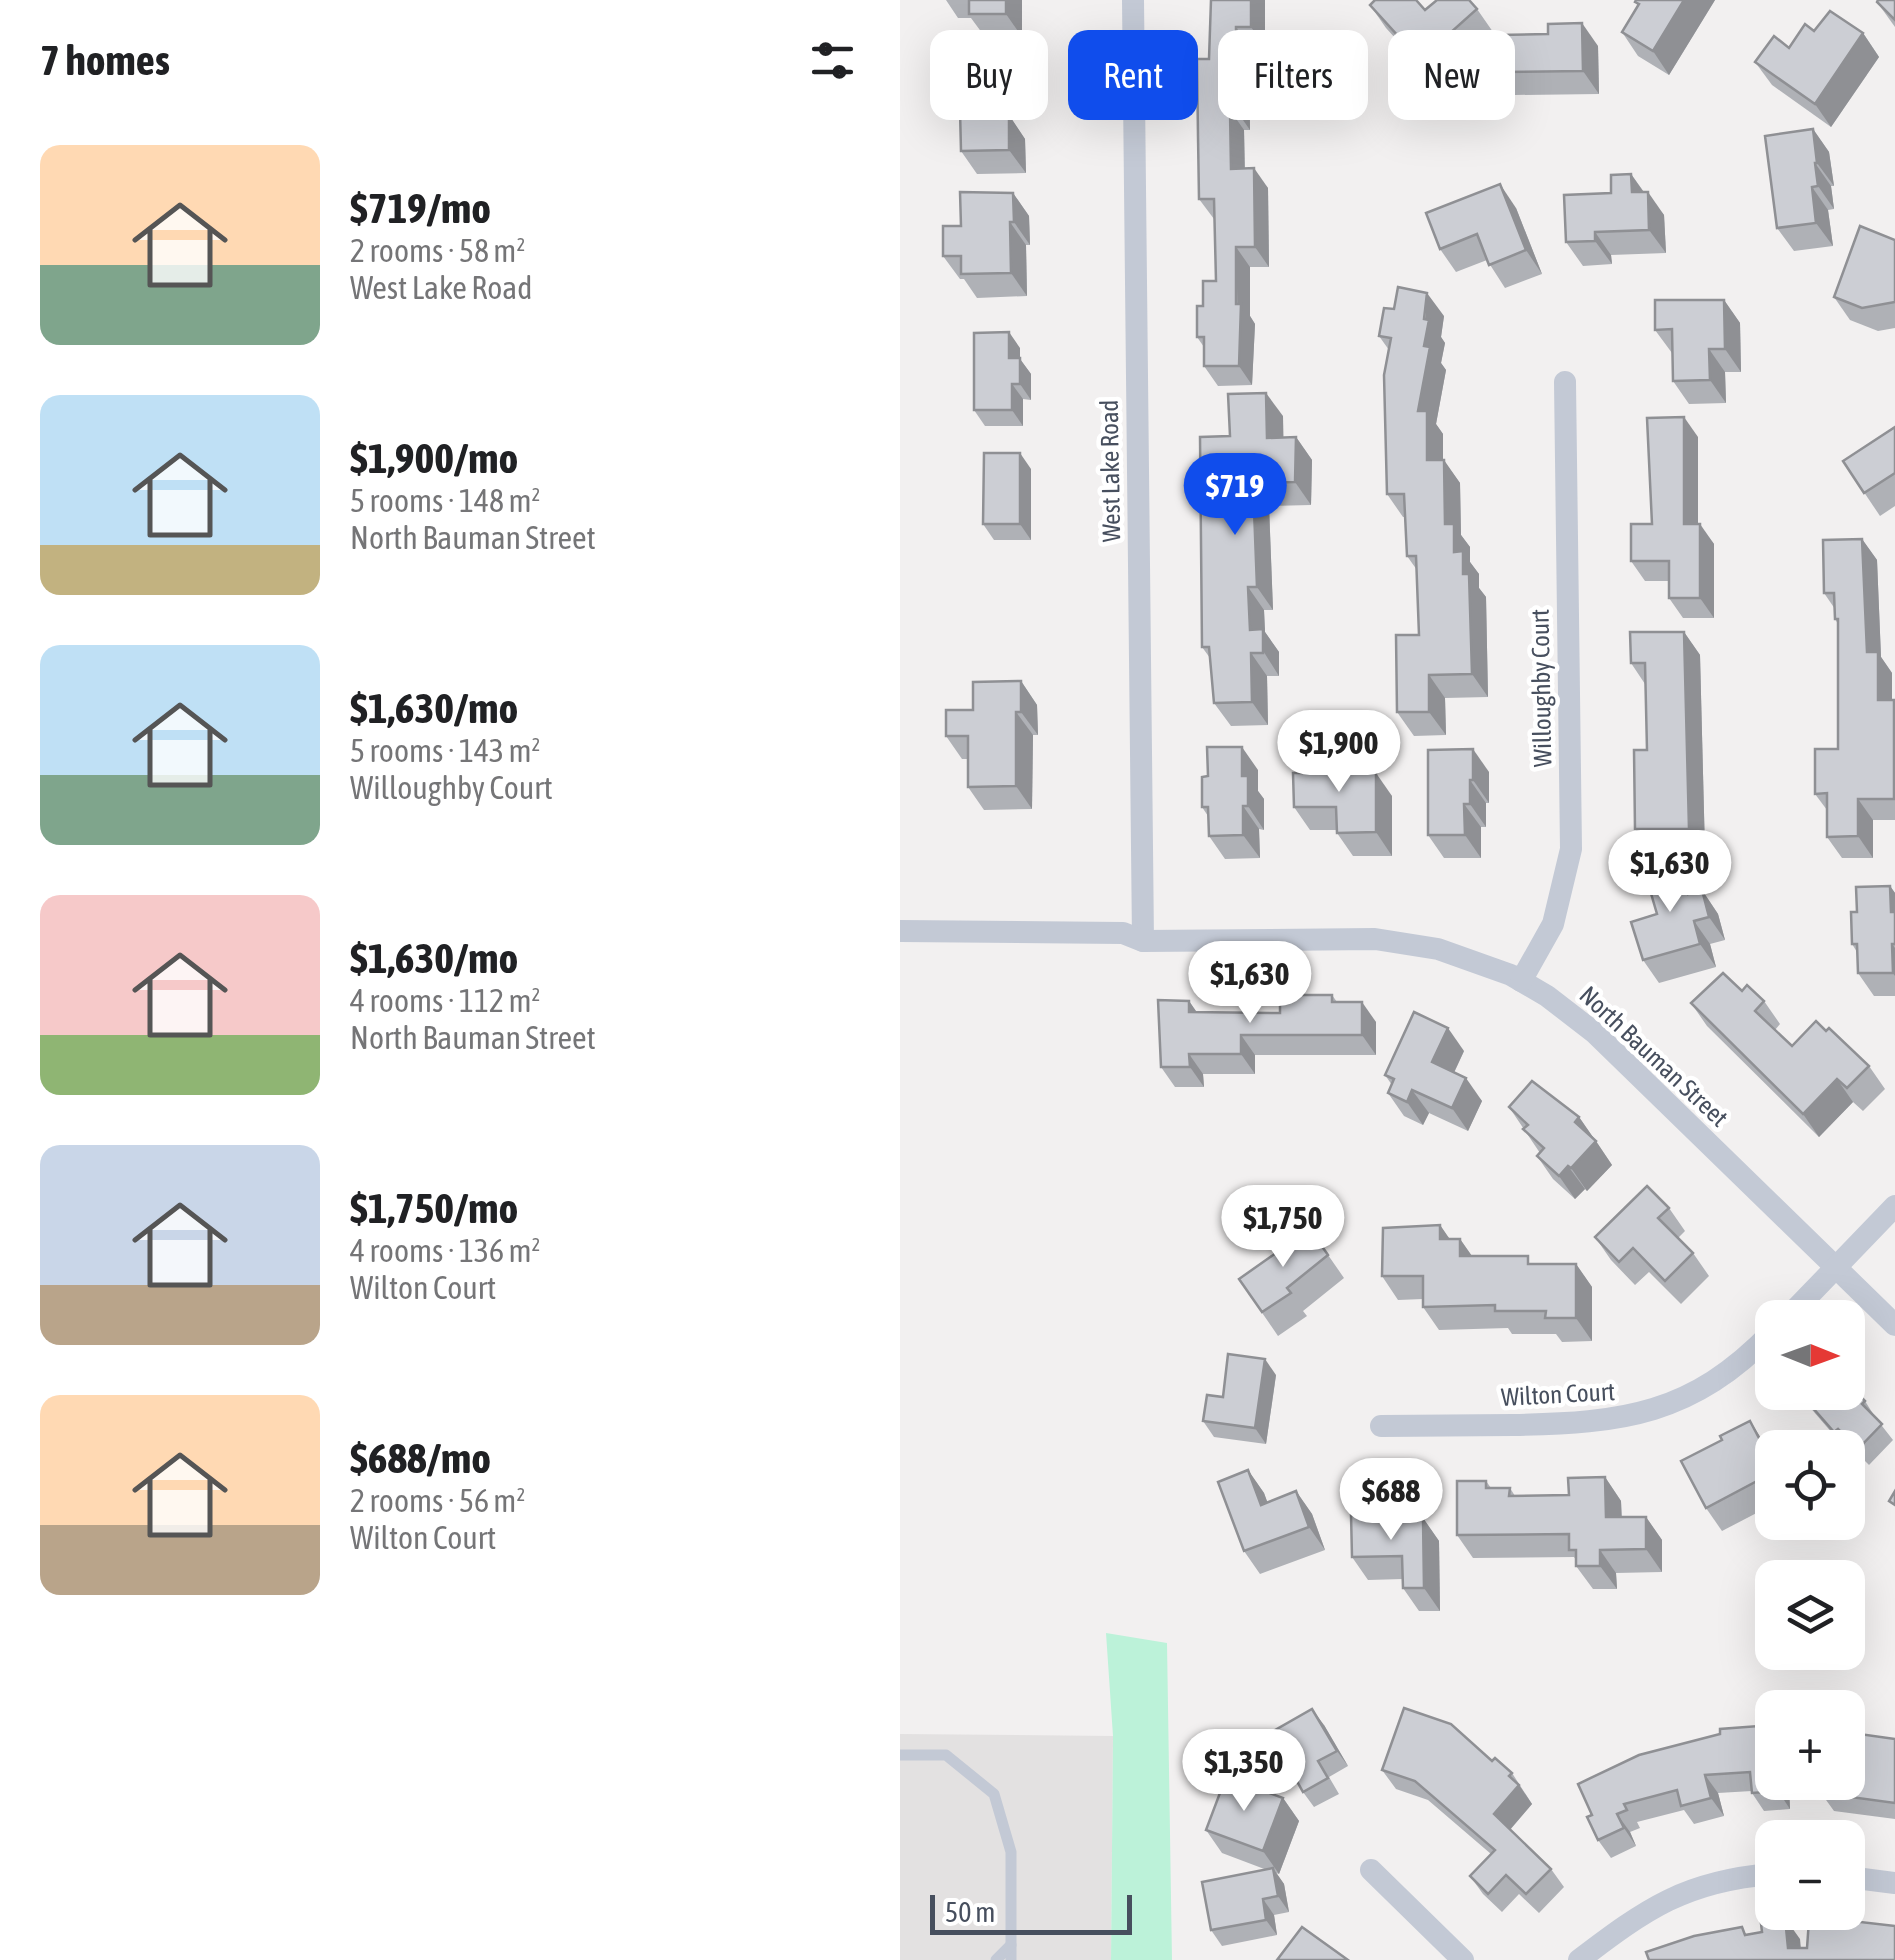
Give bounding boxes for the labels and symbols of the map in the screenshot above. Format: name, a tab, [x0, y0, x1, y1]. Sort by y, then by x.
street label: West Lake Road	[1095, 400, 1125, 542]
pin: $719	[1176, 453, 1294, 538]
street label: Willoughby Court	[1526, 609, 1556, 767]
pin: $1,900	[1258, 710, 1420, 795]
pin: $1,630	[1589, 830, 1751, 915]
pin: $1,630	[1169, 941, 1331, 1026]
street label: North Bauman Street	[1574, 980, 1734, 1132]
pin: $1,750	[1202, 1185, 1364, 1270]
north arrow	[1755, 1300, 1865, 1410]
street label: Wilton Court	[1500, 1377, 1616, 1411]
pin: $688	[1332, 1458, 1450, 1543]
pin: $1,350	[1163, 1729, 1325, 1814]
scale bar	[930, 1890, 1132, 1934]

